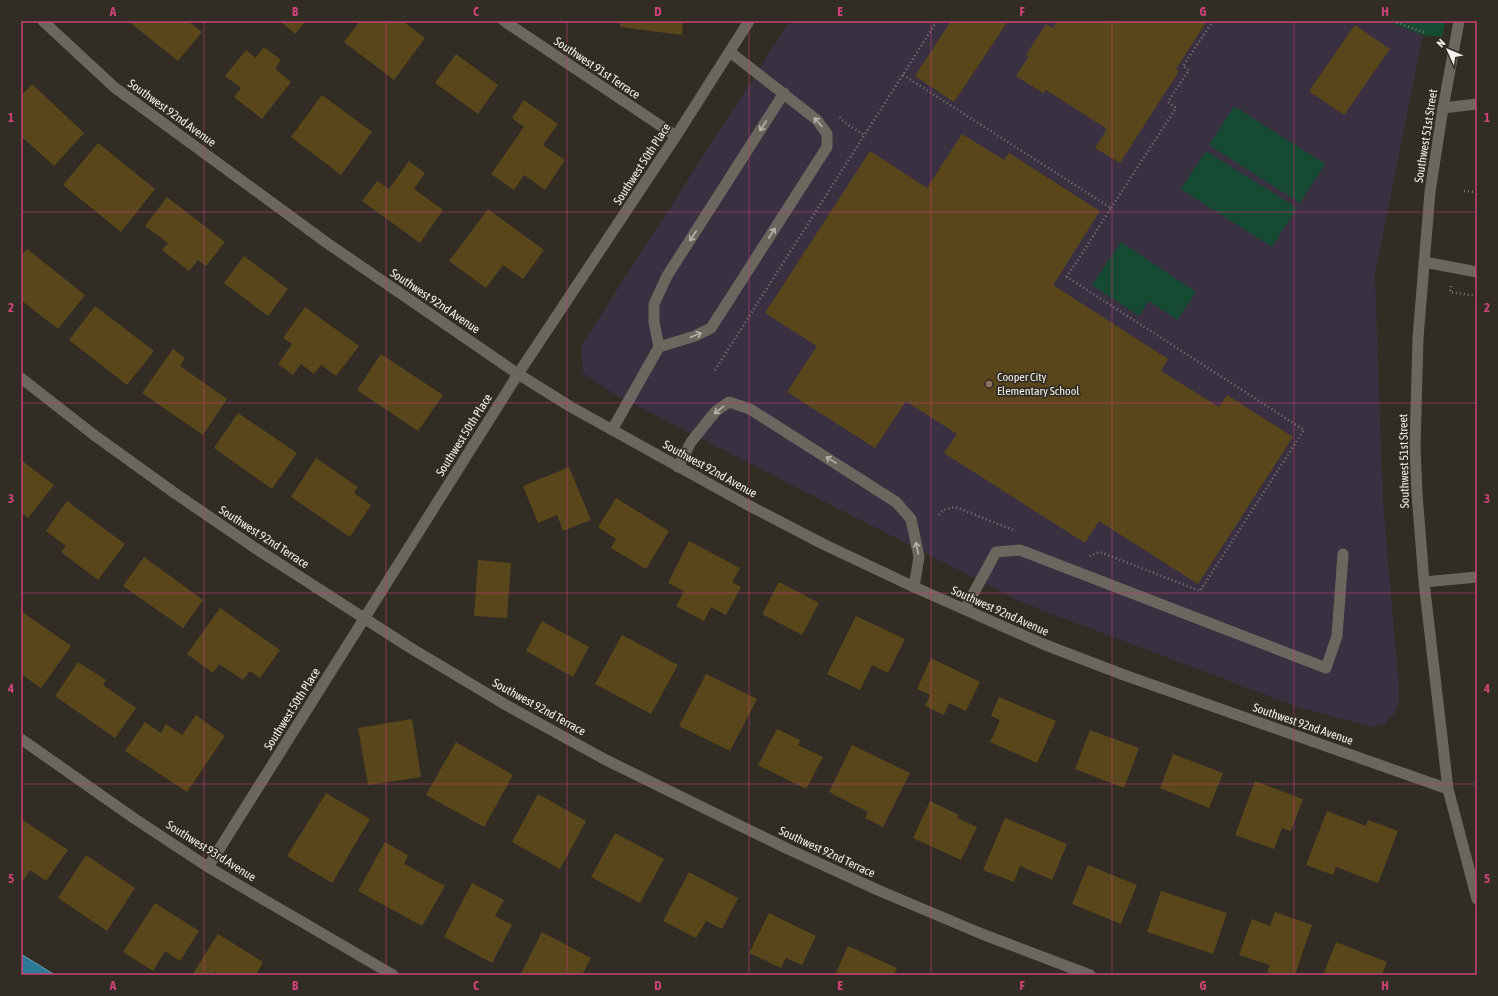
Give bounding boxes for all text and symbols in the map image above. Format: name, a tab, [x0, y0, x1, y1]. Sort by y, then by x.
text: A	[109, 4, 117, 19]
text: B	[292, 4, 299, 19]
text: C	[473, 4, 479, 19]
text: D	[654, 4, 662, 19]
text: E	[837, 4, 843, 19]
text: F	[1019, 4, 1025, 19]
text: G	[1200, 4, 1207, 19]
text: H	[1381, 4, 1389, 19]
north arrow	[1428, 30, 1468, 70]
street label: Southwest 91st Terrace	[551, 34, 643, 102]
text: N	[1434, 37, 1447, 50]
street label: Southwest 92nd Avenue	[125, 76, 219, 150]
street label: Southwest 51st Street	[1412, 88, 1440, 184]
text: 1	[8, 110, 14, 125]
text: 1	[1484, 110, 1490, 125]
one-way arrow	[813, 117, 822, 127]
one-way arrow	[758, 120, 766, 132]
street label: Southwest 50th Place	[610, 121, 674, 207]
one-way arrow	[768, 228, 776, 239]
one-way arrow	[688, 230, 696, 242]
street label: Southwest 92nd Avenue	[387, 266, 483, 336]
text: 2	[8, 300, 14, 315]
text: 2	[1484, 300, 1490, 315]
one-way arrow	[689, 331, 701, 338]
place label: Cooper City Elementary School	[997, 370, 1080, 398]
marker: Cooper City Elementary School	[984, 379, 994, 389]
street label: Southwest 50th Place	[433, 391, 495, 479]
one-way arrow	[714, 405, 725, 414]
street label: Southwest 51st Street	[1396, 413, 1412, 508]
street label: Southwest 92nd Avenue	[661, 437, 759, 501]
one-way arrow	[825, 456, 836, 465]
text: 3	[8, 491, 14, 506]
text: 3	[1484, 491, 1490, 506]
street label: Southwest 92nd Terrace	[216, 503, 312, 571]
one-way arrow	[913, 542, 921, 555]
street label: Southwest 92nd Avenue	[949, 583, 1051, 639]
street label: Southwest 50th Place	[261, 665, 323, 753]
street label: Southwest 92nd Terrace	[490, 676, 588, 738]
text: 4	[7, 681, 14, 696]
text: 4	[1483, 681, 1490, 696]
street label: Southwest 92nd Avenue	[1251, 700, 1355, 748]
street label: Southwest 93rd Avenue	[164, 818, 258, 884]
street label: Southwest 92nd Terrace	[777, 824, 877, 880]
text: 5	[8, 871, 14, 886]
text: 5	[1484, 871, 1490, 886]
text: A	[109, 978, 117, 993]
text: B	[292, 978, 299, 993]
text: C	[473, 978, 479, 993]
text: D	[654, 978, 662, 993]
text: E	[837, 978, 843, 993]
text: F	[1019, 978, 1025, 993]
text: G	[1200, 978, 1207, 993]
text: H	[1381, 978, 1389, 993]

